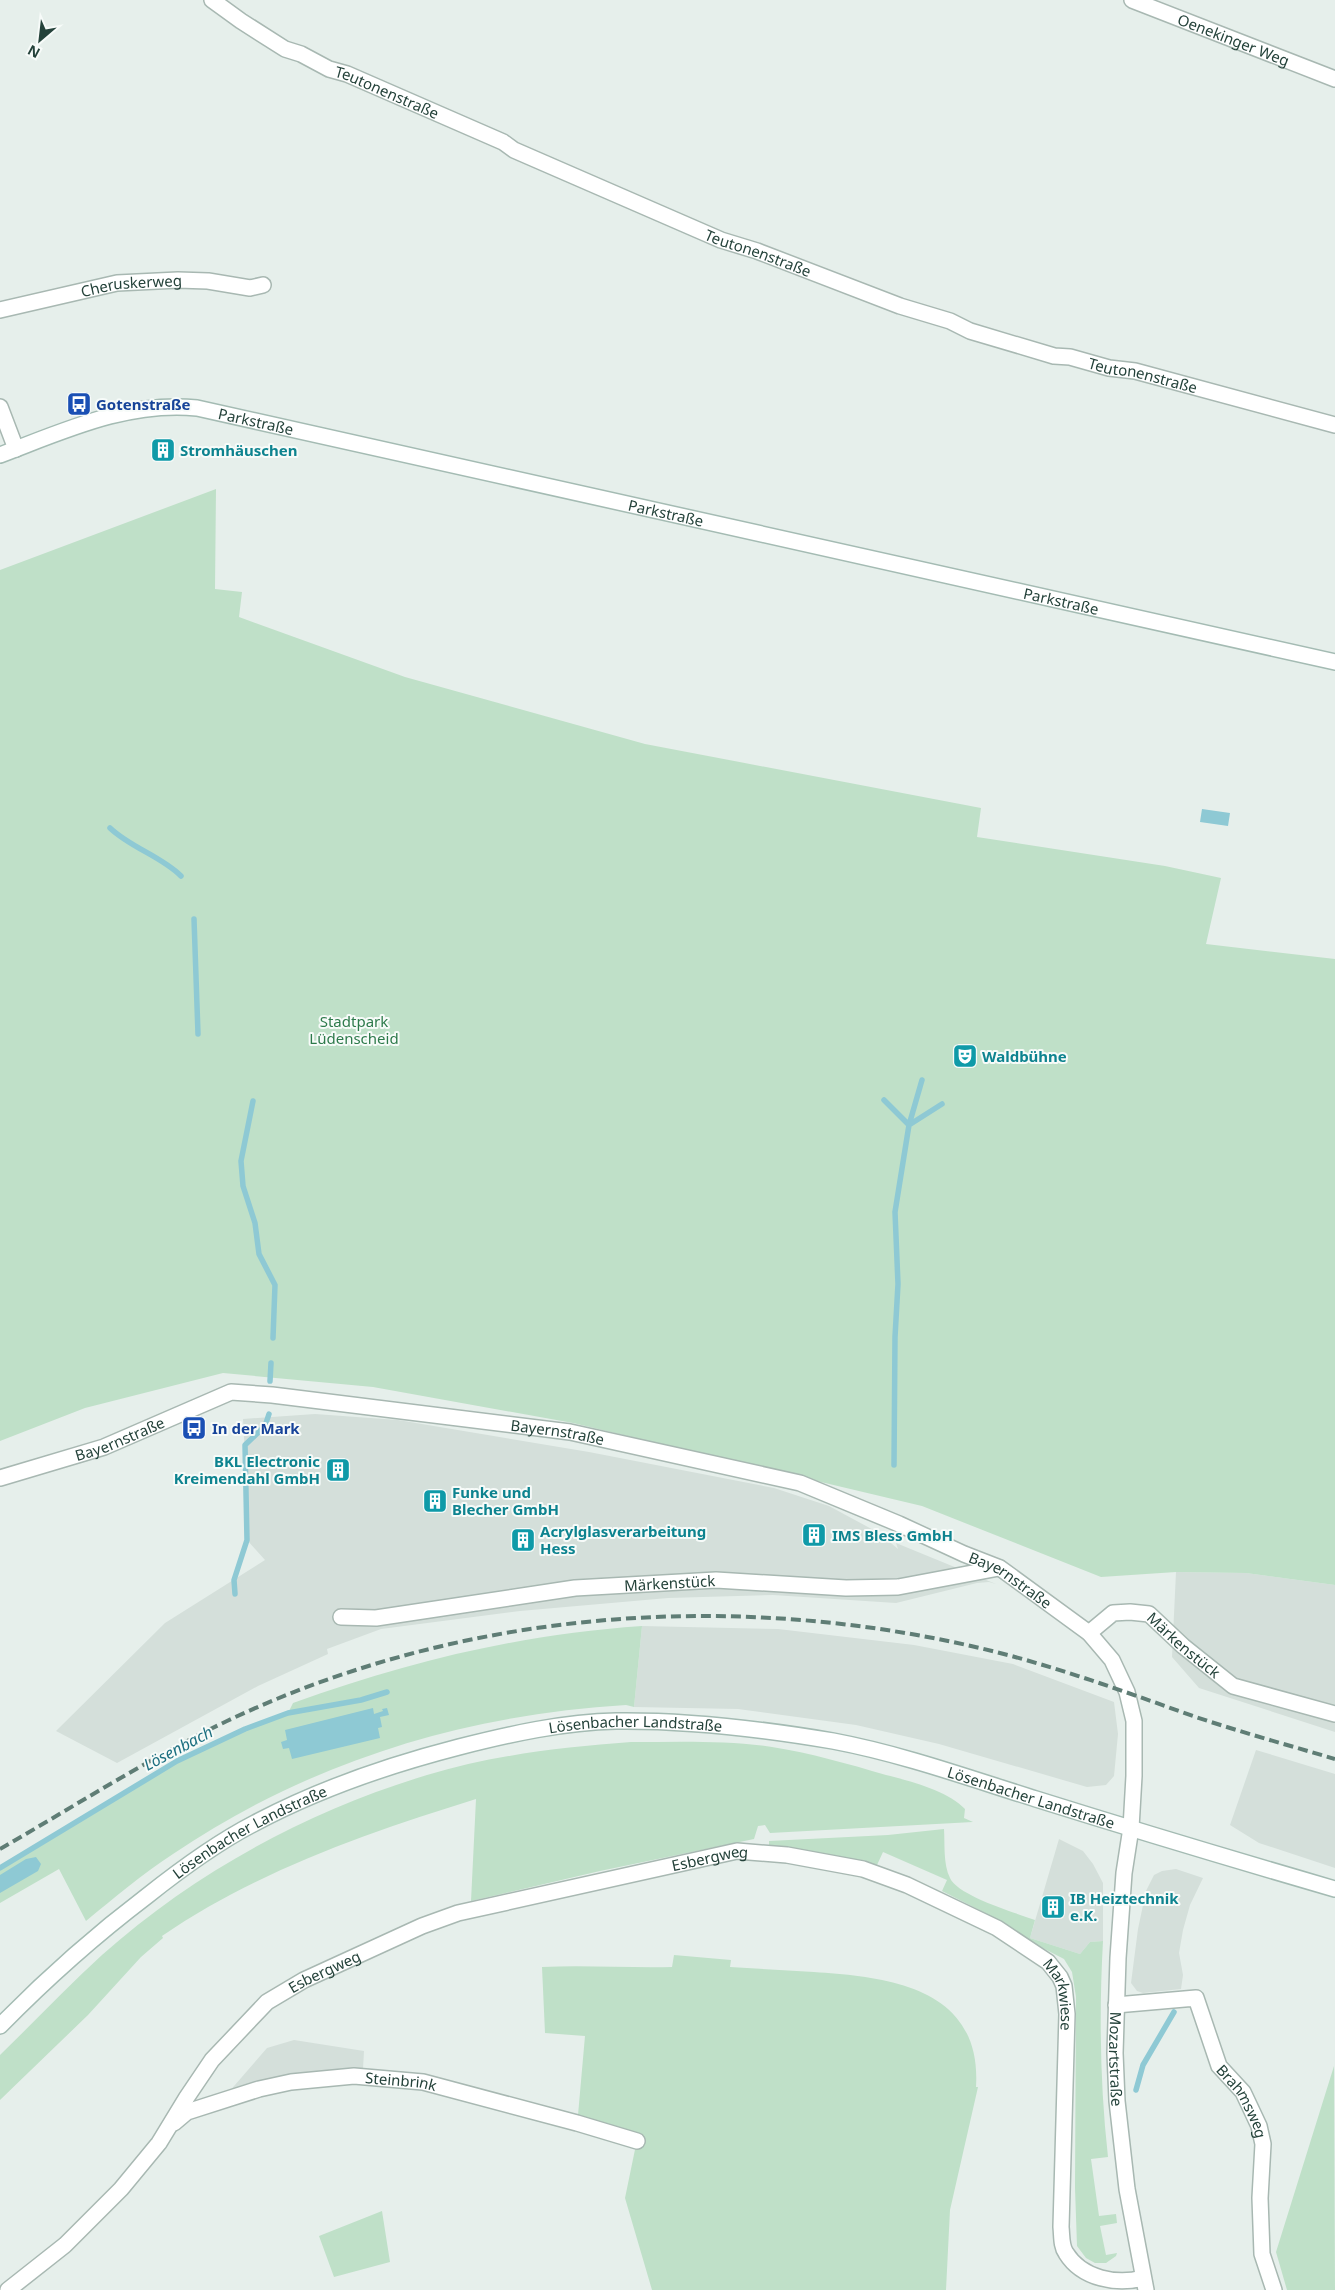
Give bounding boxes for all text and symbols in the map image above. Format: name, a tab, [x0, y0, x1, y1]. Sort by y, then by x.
street label: Oenekinger Weg	[1175, 9, 1292, 70]
north arrow	[15, 15, 65, 65]
text: N	[24, 41, 43, 63]
street label: Teutonenstraße	[333, 61, 442, 123]
street label: Teutonenstraße	[702, 224, 814, 281]
street label: Cheruskerweg	[79, 270, 182, 301]
street label: Teutonenstraße	[1086, 353, 1200, 397]
bus stop icon: Gotenstraße	[66, 391, 92, 417]
place label: Gotenstraße	[96, 394, 190, 414]
street label: Parkstraße	[216, 403, 296, 439]
building icon: Stromhäuschen	[150, 437, 176, 463]
place label: Stromhäuschen	[180, 440, 297, 460]
street label: Parkstraße	[626, 495, 705, 531]
street label: Parkstraße	[1022, 583, 1101, 619]
park label: Stadtpark Lüdenscheid	[309, 1011, 399, 1048]
theatre icon: Waldbühne	[952, 1043, 978, 1069]
place label: Waldbühne	[982, 1046, 1067, 1066]
street label: Bayernstraße	[73, 1412, 167, 1465]
bus stop icon: In der Mark	[181, 1415, 207, 1441]
street label: Bayernstraße	[510, 1415, 606, 1449]
place label: In der Mark	[212, 1418, 300, 1438]
place label: BKL Electronic Kreimendahl GmbH	[174, 1451, 320, 1488]
building icon: BKL Electronic Kreimendahl GmbH	[325, 1457, 351, 1483]
place label: Funke und Blecher GmbH	[452, 1482, 559, 1519]
building icon: Funke und Blecher GmbH	[422, 1488, 448, 1514]
place label: Acrylglasverarbeitung Hess	[540, 1521, 706, 1558]
building icon: IMS Bless GmbH	[801, 1522, 827, 1548]
place label: IMS Bless GmbH	[832, 1525, 953, 1545]
building icon: Acrylglasverarbeitung Hess	[510, 1527, 536, 1553]
street label: Bayernstraße	[966, 1547, 1056, 1613]
street label: Märkenstück	[624, 1570, 716, 1595]
street label: Märkenstück	[1143, 1607, 1225, 1682]
street label: Lösenbacher Landstraße	[547, 1711, 723, 1737]
water label: Lösenbach	[139, 1721, 217, 1775]
street label: Lösenbacher Landstraße	[945, 1761, 1117, 1833]
street label: Lösenbacher Landstraße	[168, 1781, 330, 1883]
street label: Esbergweg	[670, 1841, 749, 1875]
place label: IB Heiztechnik e.K.	[1070, 1888, 1179, 1925]
building icon: IB Heiztechnik e.K.	[1040, 1894, 1066, 1920]
street label: Esbergweg	[284, 1946, 364, 1997]
street label: Markwiese	[1039, 1954, 1077, 2031]
street label: Mozartstraße	[1105, 2011, 1128, 2107]
street label: Brahmsweg	[1212, 2060, 1271, 2140]
street label: Steinbrink	[364, 2067, 439, 2095]

